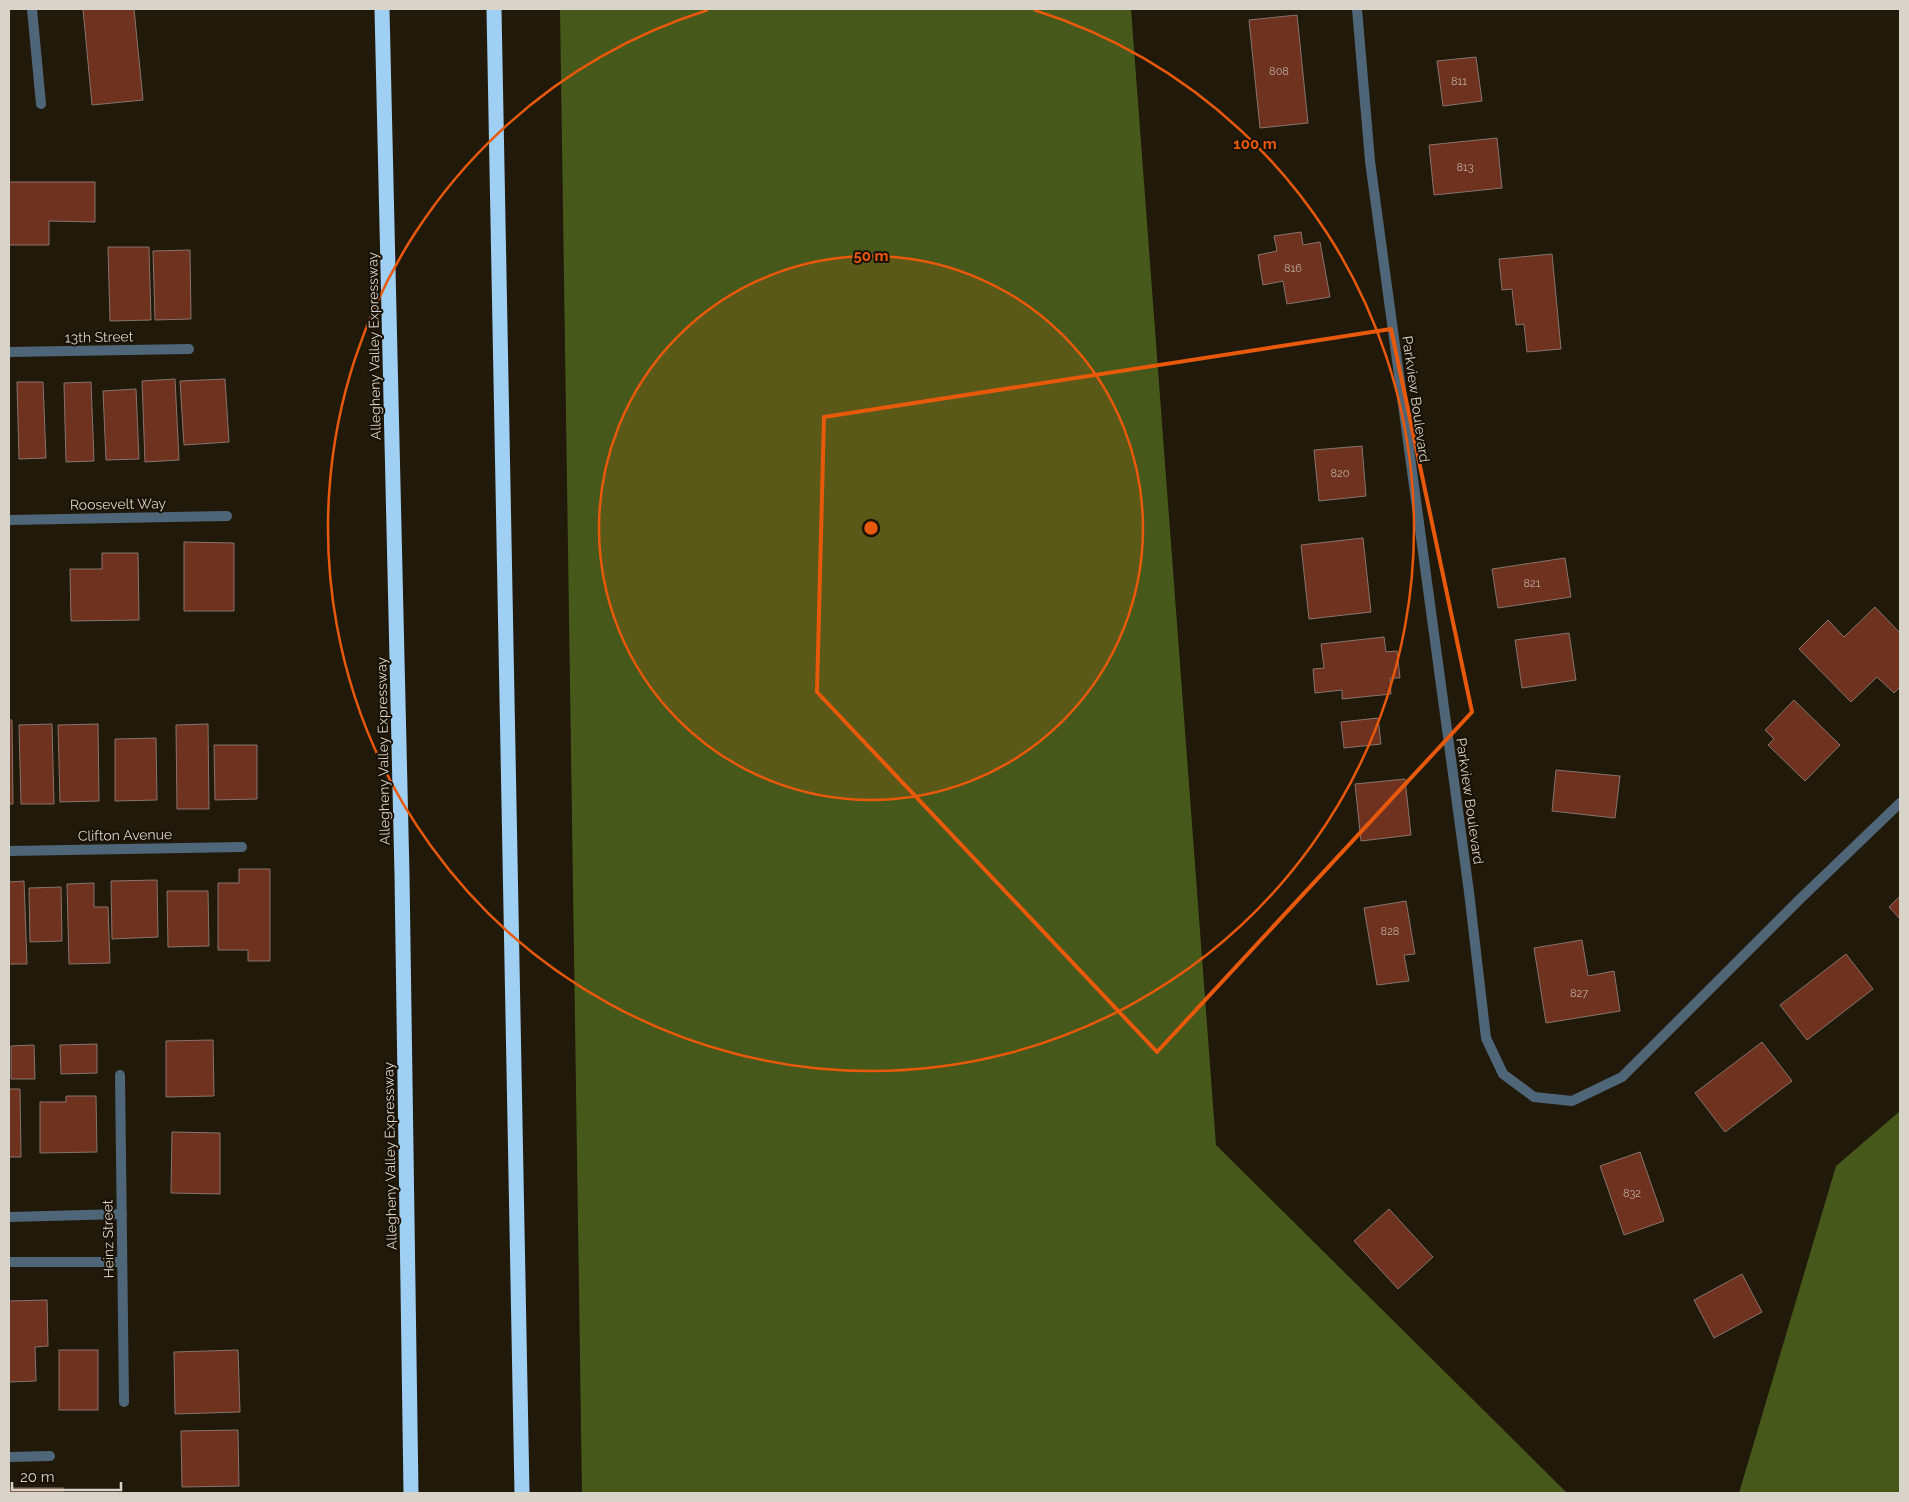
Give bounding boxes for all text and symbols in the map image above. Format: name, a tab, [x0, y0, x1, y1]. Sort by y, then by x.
house number: 808	[1269, 65, 1289, 78]
house number: 811	[1451, 75, 1467, 88]
text: 100 m	[1233, 135, 1277, 153]
house number: 813	[1456, 161, 1474, 174]
text: 50 m	[853, 247, 889, 265]
street label: Allegheny Valley Expressway	[364, 251, 384, 440]
house number: 816	[1284, 262, 1302, 275]
street label: 13th Street	[65, 328, 134, 346]
street label: Parkview Boulevard	[1399, 335, 1433, 463]
house number: 820	[1331, 467, 1350, 480]
street label: Roosevelt Way	[70, 495, 167, 513]
centre of rings	[862, 519, 880, 537]
house number: 821	[1524, 577, 1541, 590]
street label: Allegheny Valley Expressway	[373, 656, 393, 845]
street label: Parkview Boulevard	[1453, 737, 1487, 865]
street label: Clifton Avenue	[78, 826, 172, 844]
house number: 828	[1381, 925, 1399, 938]
house number: 827	[1570, 987, 1588, 1000]
street label: Allegheny Valley Expressway	[380, 1061, 400, 1250]
house number: 832	[1623, 1187, 1641, 1200]
street label: Heinz Street	[99, 1199, 117, 1279]
scale bar	[12, 1460, 121, 1492]
text: 20 m	[20, 1468, 55, 1486]

